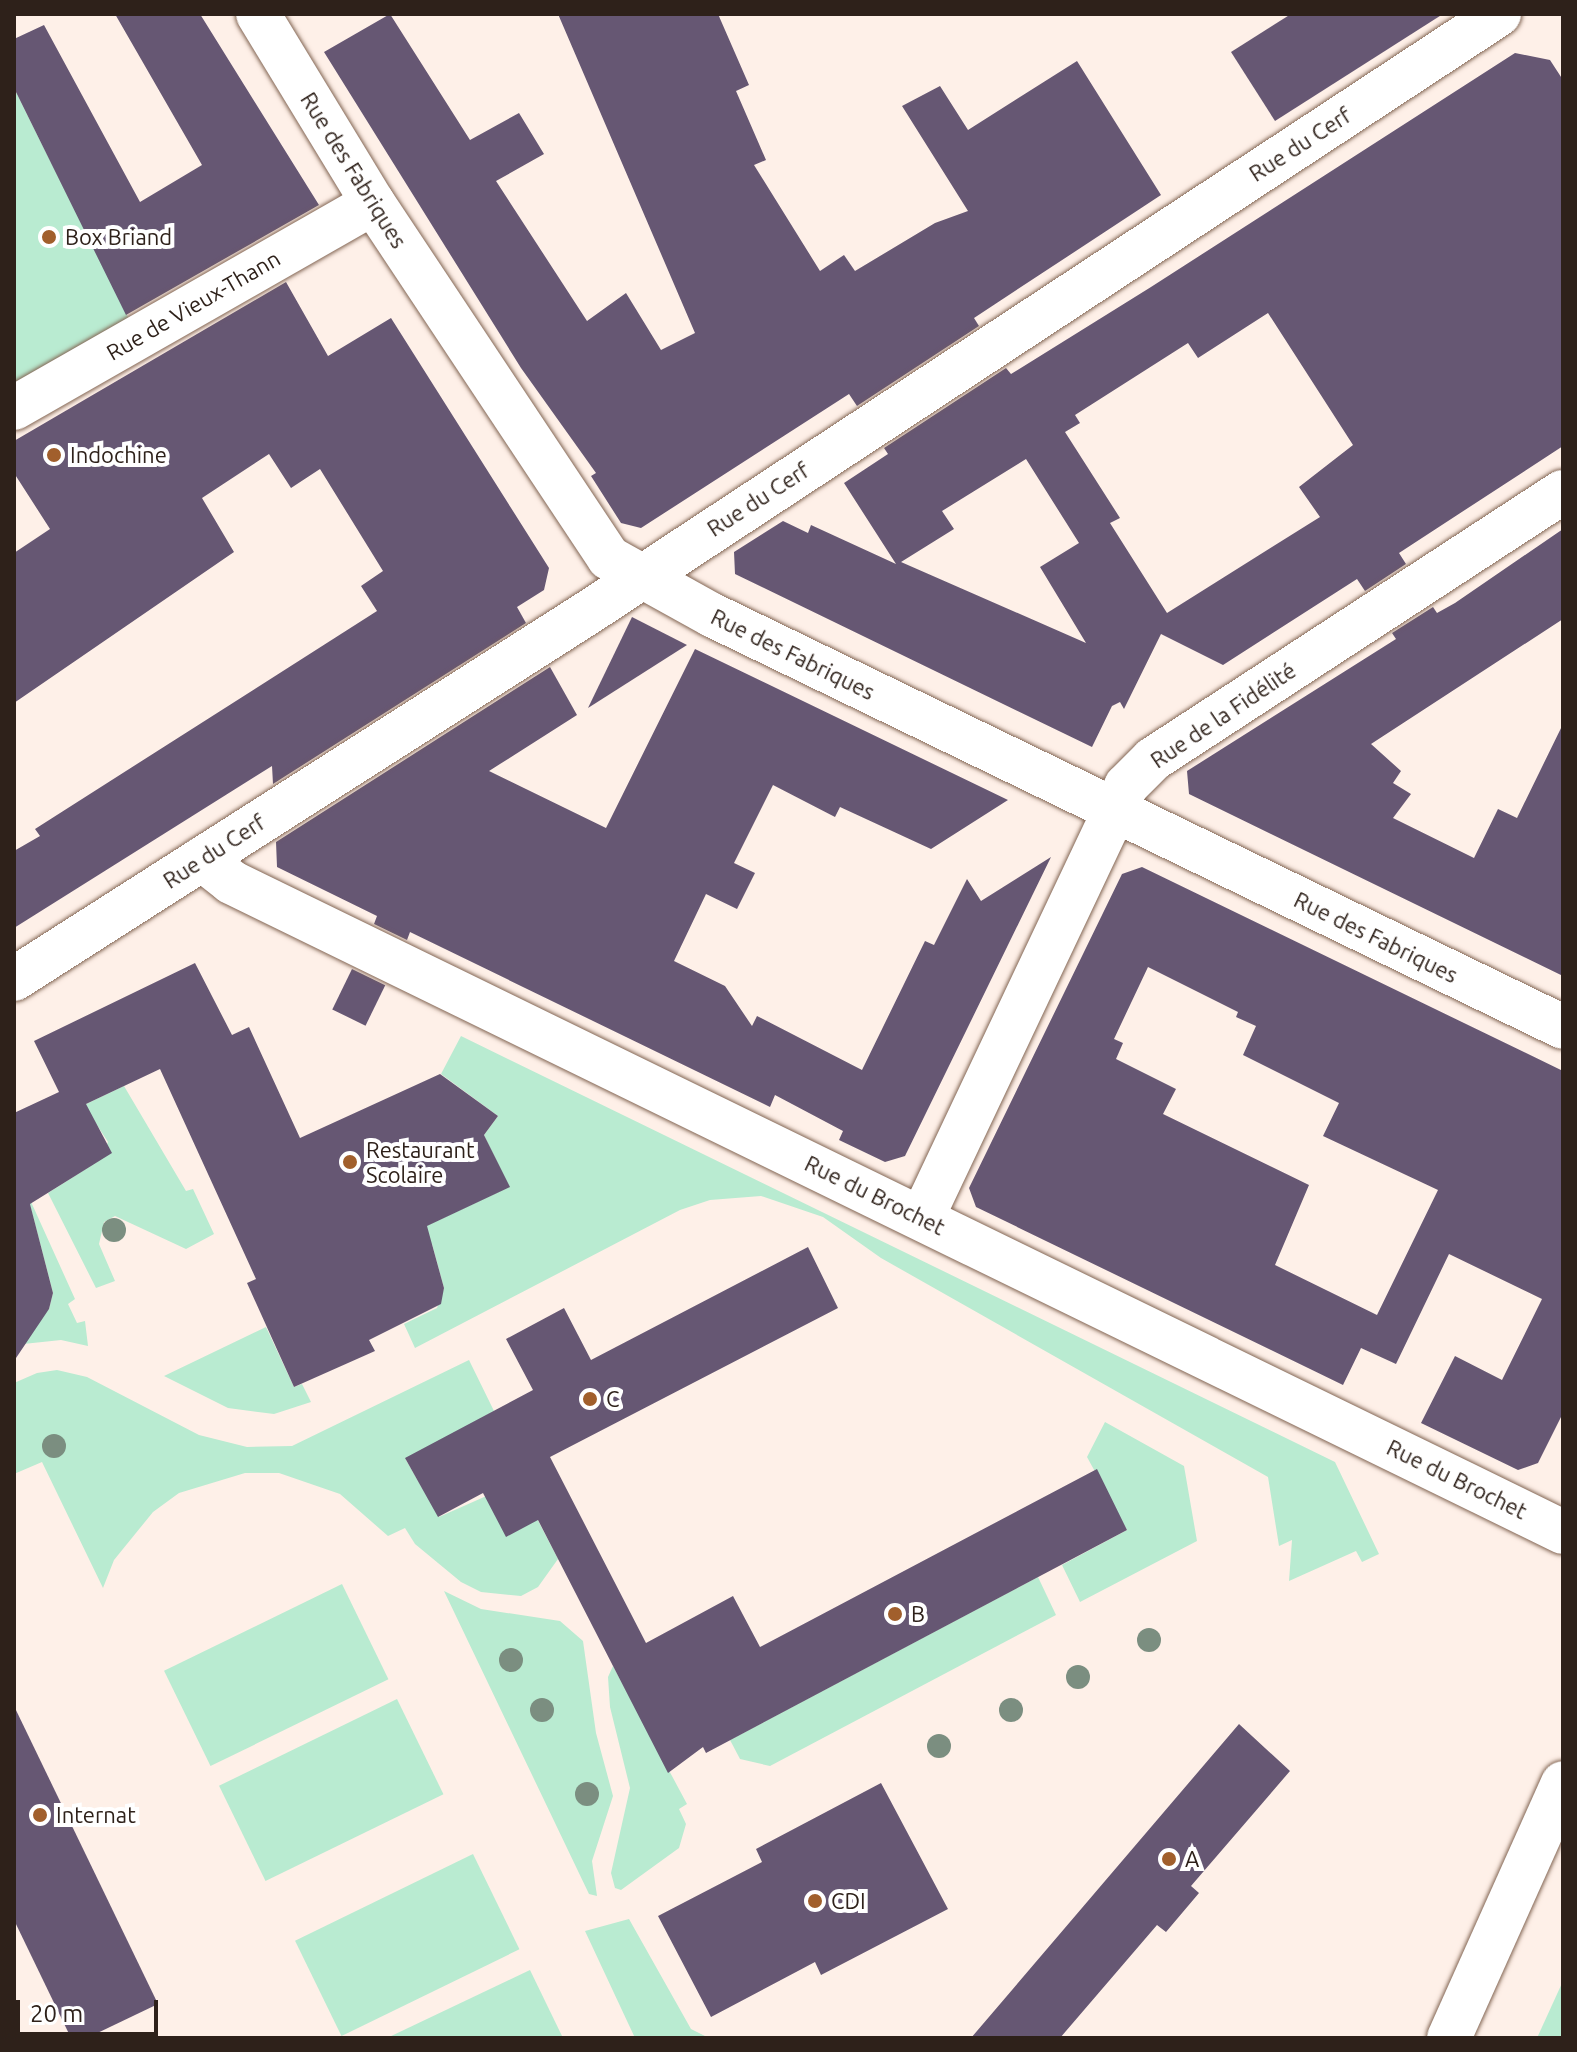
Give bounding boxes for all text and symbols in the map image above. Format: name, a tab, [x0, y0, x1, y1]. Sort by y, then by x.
street label: Rue des Fabriques	[295, 87, 413, 253]
street label: Rue du Cerf	[1244, 101, 1356, 187]
place label: Box Briand	[65, 224, 172, 250]
marker: Box Briand	[40, 228, 58, 246]
street label: Rue de Vieux-Thann	[102, 245, 284, 365]
place label: Indochine	[70, 442, 167, 468]
marker: Indochine	[45, 446, 63, 464]
street label: Rue du Cerf	[702, 456, 814, 542]
street label: Rue des Fabriques	[707, 603, 879, 705]
street label: Rue de la Fidélité	[1145, 657, 1301, 773]
street label: Rue du Cerf	[158, 808, 270, 894]
street label: Rue des Fabriques	[1290, 886, 1462, 988]
place label: Restaurant Scolaire	[366, 1136, 475, 1188]
street label: Rue du Brochet	[801, 1150, 949, 1240]
marker: Restaurant Scolaire	[341, 1153, 359, 1171]
place label: C	[606, 1386, 619, 1412]
marker: C	[581, 1390, 599, 1408]
street label: Rue du Brochet	[1383, 1434, 1531, 1524]
place label: B	[911, 1601, 925, 1627]
marker: B	[886, 1605, 904, 1623]
place label: Internat	[56, 1802, 136, 1828]
marker: Internat	[31, 1806, 49, 1824]
place label: A	[1185, 1846, 1199, 1872]
marker: A	[1160, 1850, 1178, 1868]
place label: CDI	[831, 1888, 866, 1914]
marker: CDI	[806, 1892, 824, 1910]
scale bar	[20, 1984, 162, 2034]
text: 20 m	[30, 2000, 83, 2027]

